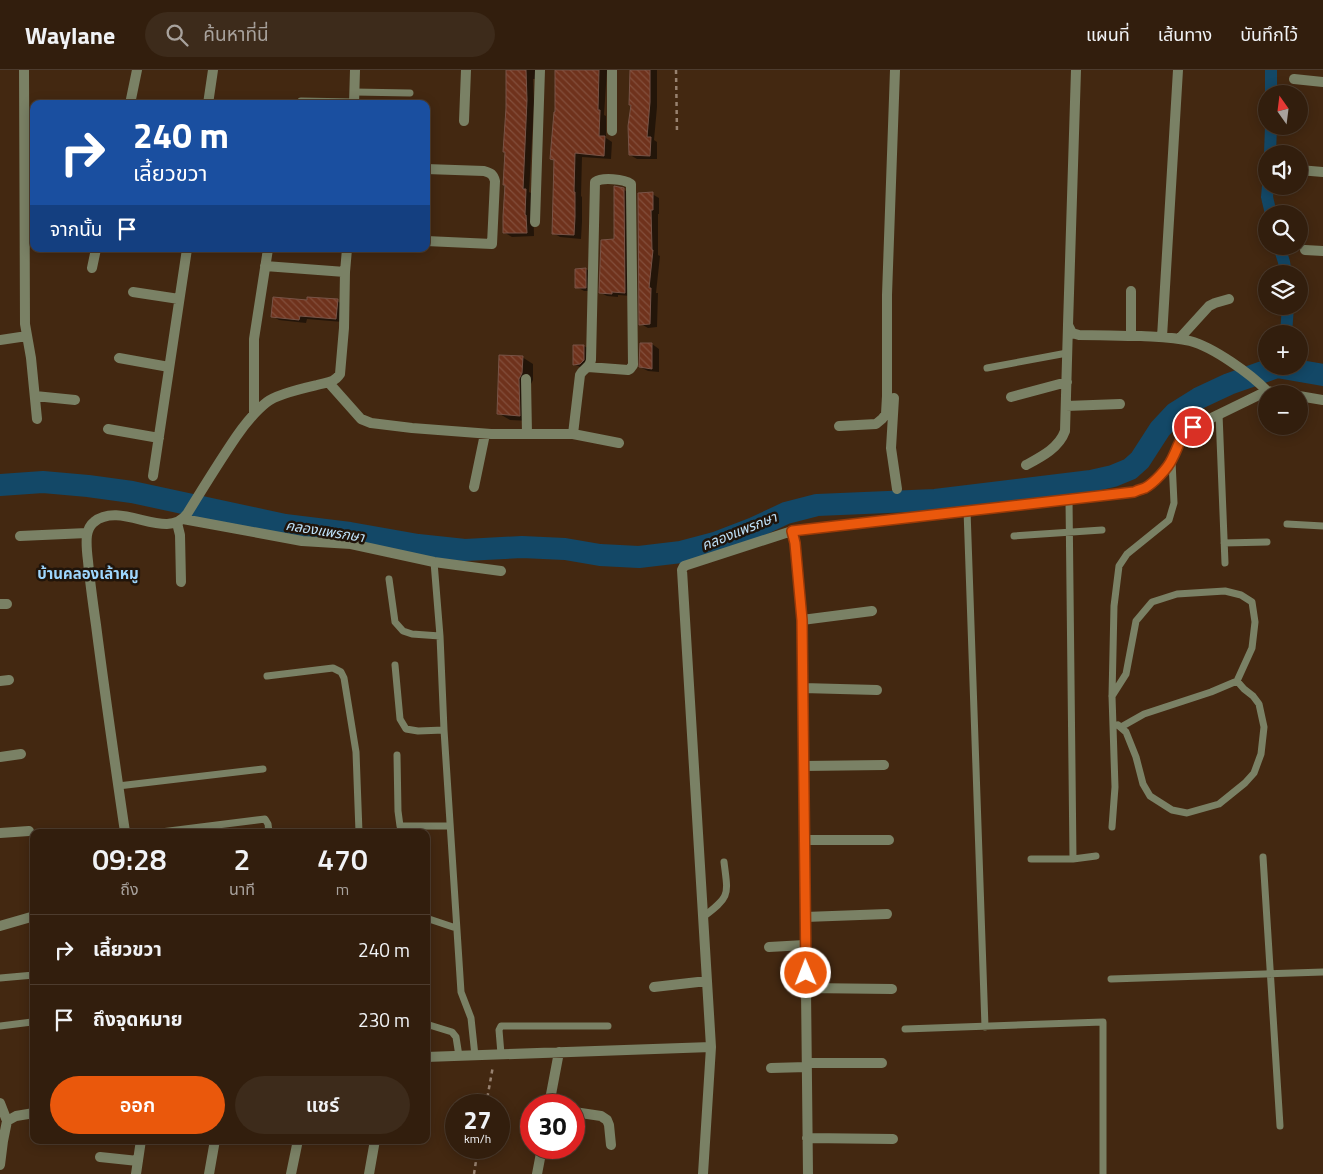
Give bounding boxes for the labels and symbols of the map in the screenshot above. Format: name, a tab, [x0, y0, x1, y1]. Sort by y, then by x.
north arrow	[1258, 85, 1308, 135]
pin	[1172, 406, 1214, 448]
water label: คลองแพรกษา	[698, 505, 781, 555]
water label: คลองแพรกษา	[284, 514, 367, 547]
district label: บ้านคลองเล้าหมู	[37, 562, 139, 585]
position arrow	[779, 946, 831, 998]
speed limit sign: 30	[520, 1094, 585, 1159]

